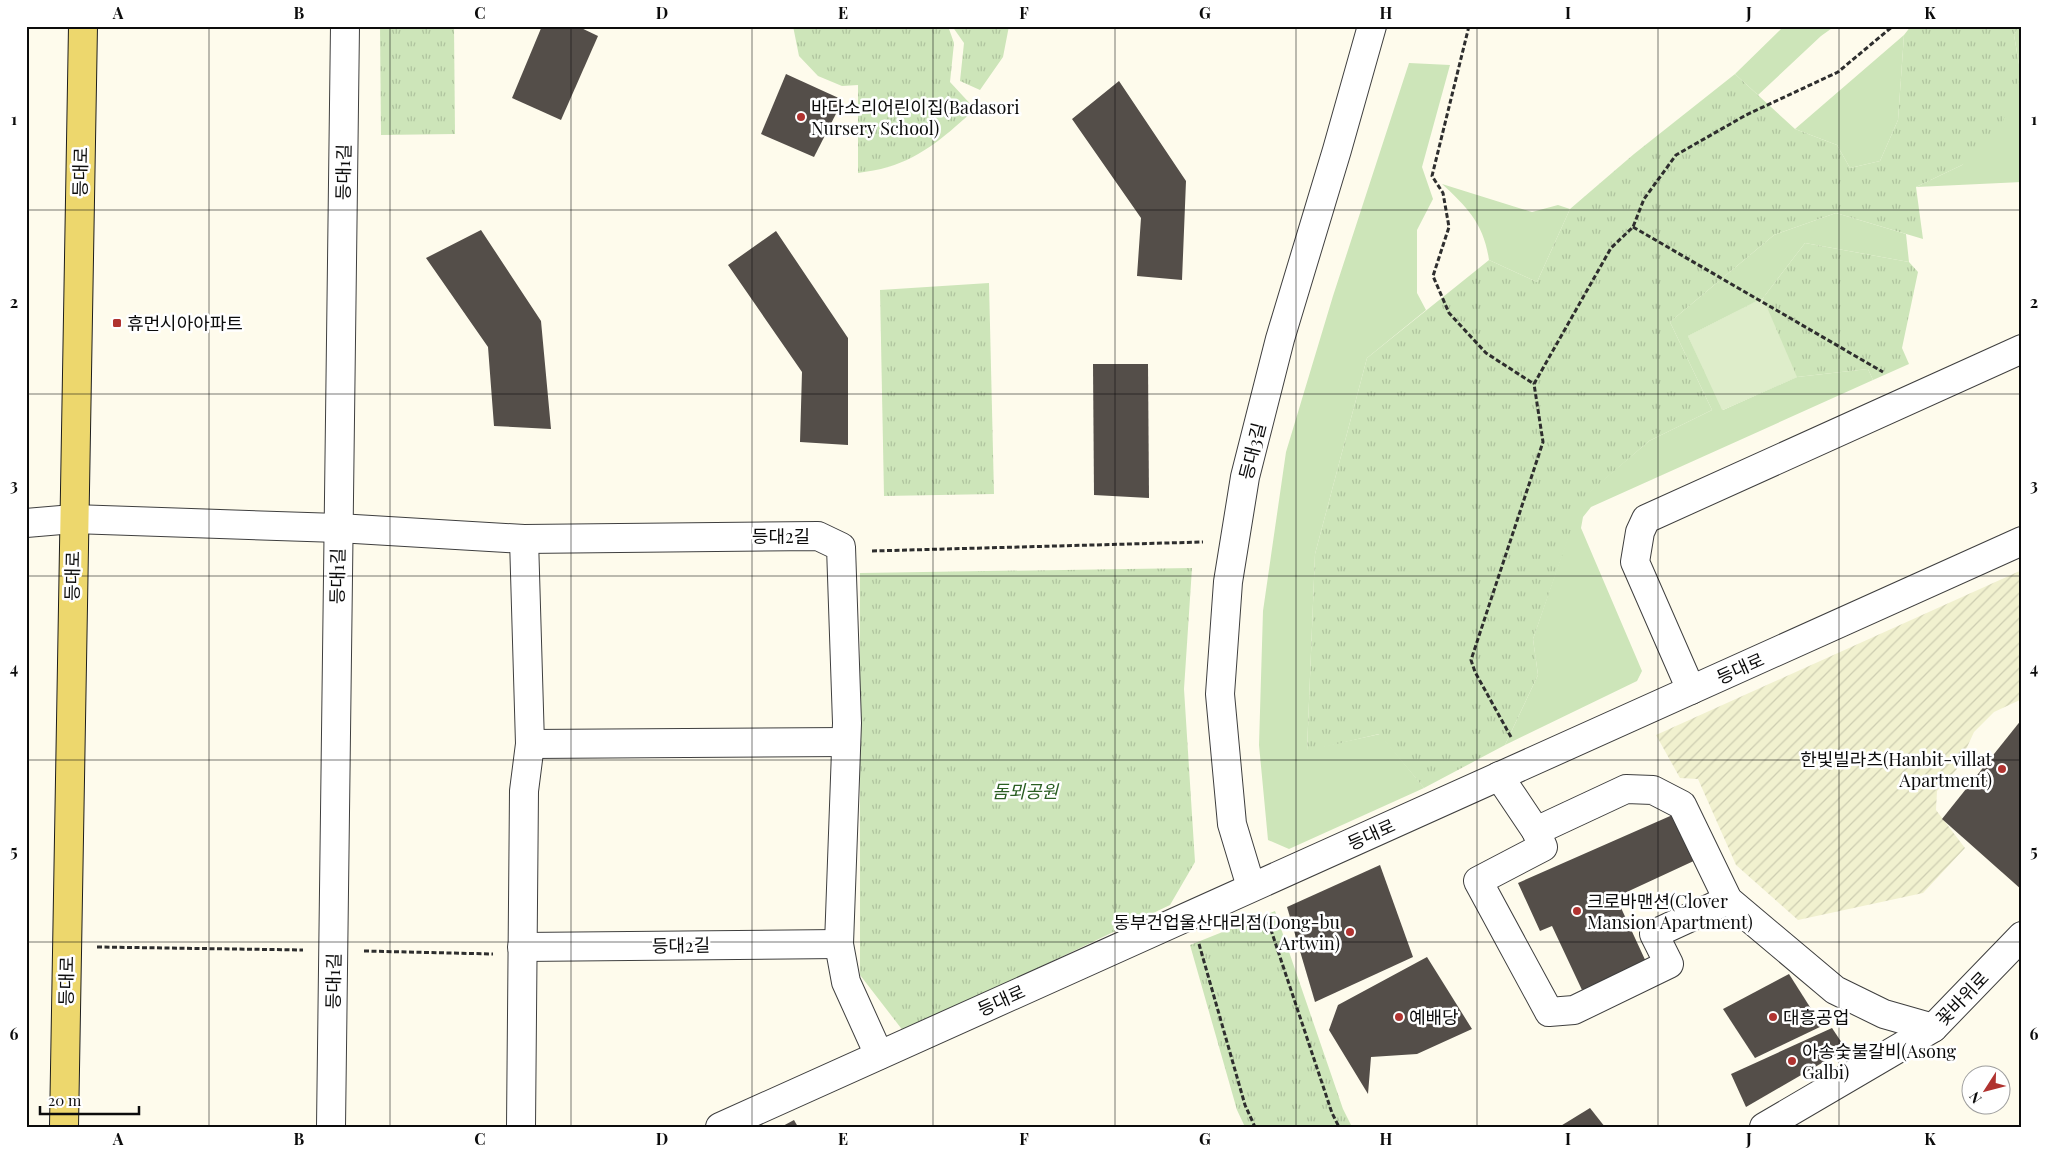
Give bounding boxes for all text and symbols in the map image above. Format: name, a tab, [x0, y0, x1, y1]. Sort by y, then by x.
text: A	[112, 2, 124, 23]
text: B	[294, 2, 305, 23]
text: C	[474, 2, 486, 23]
text: D	[656, 2, 668, 23]
text: E	[838, 2, 848, 23]
text: F	[1019, 2, 1029, 23]
text: G	[1199, 2, 1211, 23]
text: H	[1380, 2, 1393, 23]
text: I	[1565, 2, 1571, 23]
text: J	[1745, 2, 1752, 23]
text: K	[1924, 2, 1936, 23]
place label: 바다소리어린이집(Badasori Nursery School)	[811, 95, 1020, 140]
text: 1	[11, 108, 17, 129]
text: 1	[2031, 108, 2037, 129]
marker: 바다소리어린이집(Badasori Nursery School)	[795, 111, 807, 123]
street label: 등대1길	[331, 144, 355, 200]
street label: 등대로	[68, 147, 92, 197]
text: 2	[10, 291, 18, 312]
text: 2	[2030, 291, 2038, 312]
place label: 휴먼시아아파트	[127, 311, 243, 335]
marker: 휴먼시아아파트	[111, 317, 123, 329]
street label: 등대3길	[1233, 420, 1271, 482]
text: 3	[10, 474, 18, 495]
text: 3	[2030, 474, 2038, 495]
street label: 등대2길	[752, 524, 810, 548]
street label: 등대1길	[325, 548, 349, 604]
street label: 등대로	[60, 551, 84, 601]
street label: 등대로	[1712, 647, 1768, 689]
text: 4	[10, 657, 18, 678]
text: 4	[2030, 657, 2038, 678]
place label: 한빛빌라츠(Hanbit-villat Apartment)	[1800, 747, 1993, 792]
marker: 한빛빌라츠(Hanbit-villat Apartment)	[1996, 763, 2008, 775]
park label: 돔뫼공원	[992, 779, 1060, 803]
street label: 등대로	[1343, 813, 1399, 855]
text: 5	[10, 840, 18, 861]
text: 5	[2030, 840, 2038, 861]
place label: 크로바맨션(Clover Mansion Apartment)	[1587, 889, 1753, 934]
marker: 크로바맨션(Clover Mansion Apartment)	[1571, 905, 1583, 917]
place label: 동부건업울산대리점(Dong-bu Artwin)	[1113, 910, 1341, 955]
marker: 동부건업울산대리점(Dong-bu Artwin)	[1344, 926, 1356, 938]
street label: 등대2길	[652, 932, 710, 958]
street label: 등대1길	[321, 953, 345, 1009]
street label: 등대로	[54, 956, 78, 1006]
street label: 꽃바위로	[1930, 966, 1994, 1030]
street label: 등대로	[973, 979, 1029, 1021]
place label: 예배당	[1409, 1005, 1459, 1029]
place label: 대흥공업	[1783, 1005, 1849, 1029]
marker: 예배당	[1393, 1011, 1405, 1023]
marker: 대흥공업	[1767, 1011, 1779, 1023]
text: 6	[10, 1023, 19, 1044]
text: 6	[2030, 1023, 2039, 1044]
place label: 아송숯불갈비(Asong Galbi)	[1802, 1039, 1956, 1084]
marker: 아송숯불갈비(Asong Galbi)	[1786, 1055, 1798, 1067]
north arrow	[1960, 1066, 2010, 1116]
scale bar	[40, 1083, 139, 1115]
text: N	[1964, 1088, 1986, 1108]
text: 20 m	[48, 1090, 82, 1110]
text: A	[112, 1128, 124, 1149]
text: B	[294, 1128, 305, 1149]
text: C	[474, 1128, 486, 1149]
text: D	[656, 1128, 668, 1149]
text: E	[838, 1128, 848, 1149]
text: F	[1019, 1128, 1029, 1149]
text: G	[1199, 1128, 1211, 1149]
text: H	[1380, 1128, 1393, 1149]
text: I	[1565, 1128, 1571, 1149]
text: J	[1745, 1128, 1752, 1149]
text: K	[1924, 1128, 1936, 1149]

